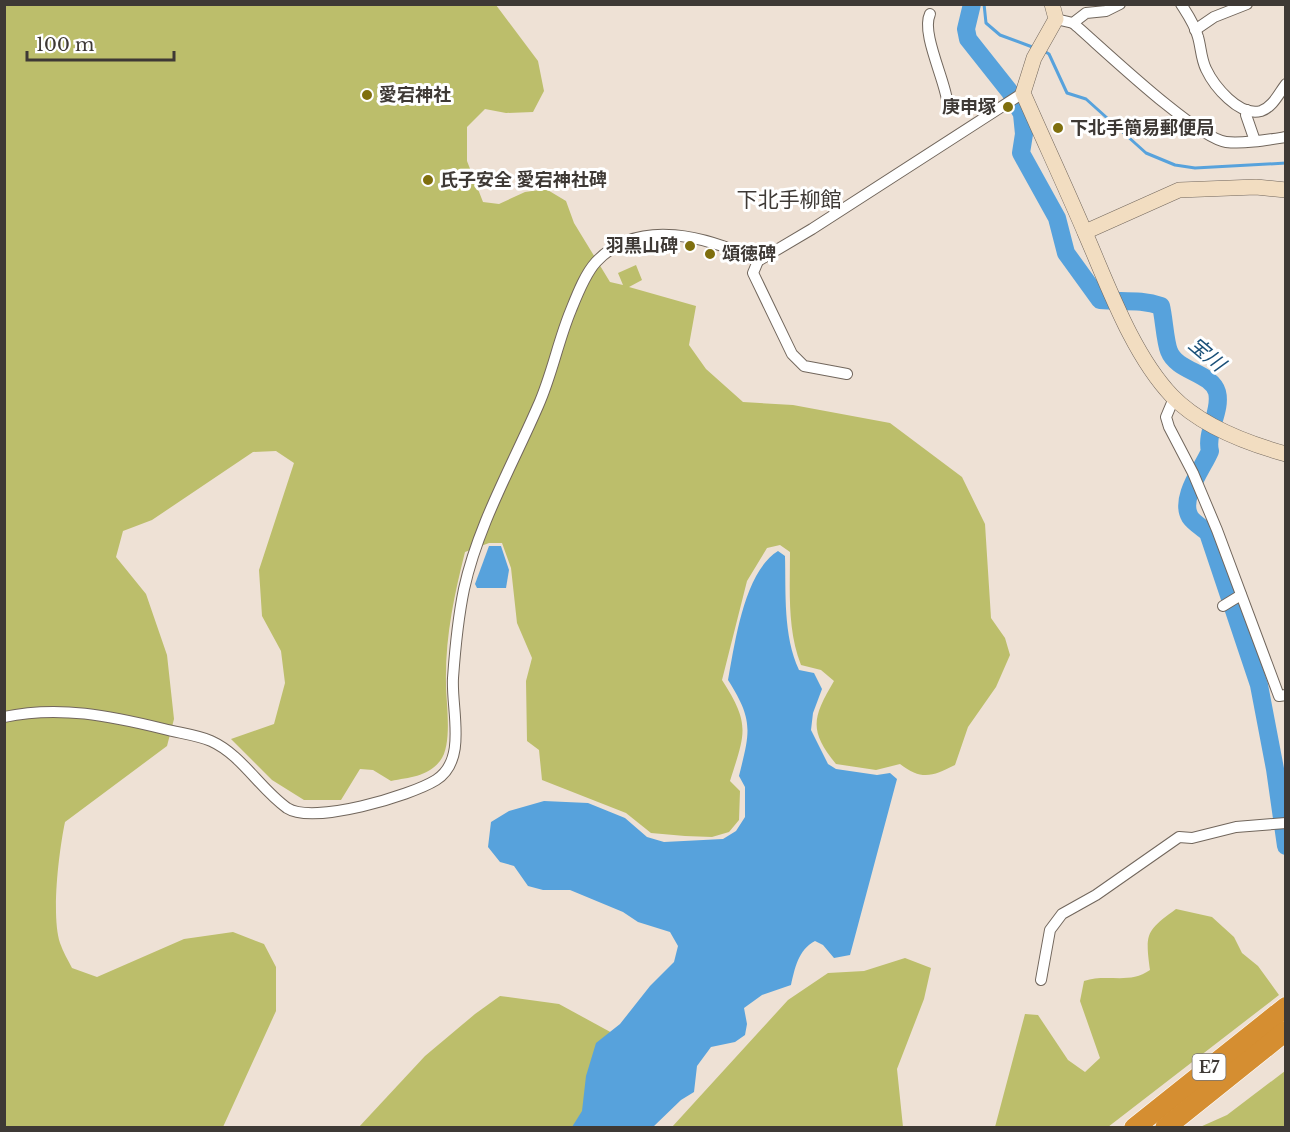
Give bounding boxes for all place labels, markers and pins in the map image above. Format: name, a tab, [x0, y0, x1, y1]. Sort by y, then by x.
place label: 愛宕神社	[379, 84, 451, 106]
marker: 愛宕神社	[360, 88, 374, 102]
place label: 庚申塚	[942, 96, 996, 118]
marker: 庚申塚	[1001, 100, 1015, 114]
place label: 下北手簡易郵便局	[1070, 117, 1214, 139]
marker: 下北手簡易郵便局	[1051, 121, 1065, 135]
place label: 氏子安全 愛宕神社碑	[440, 169, 607, 191]
marker: 氏子安全 愛宕神社碑	[421, 173, 435, 187]
place label: 羽黒山碑	[606, 235, 678, 257]
marker: 羽黒山碑	[683, 239, 697, 253]
place label: 頌徳碑	[722, 243, 776, 265]
marker: 頌徳碑	[703, 247, 717, 261]

